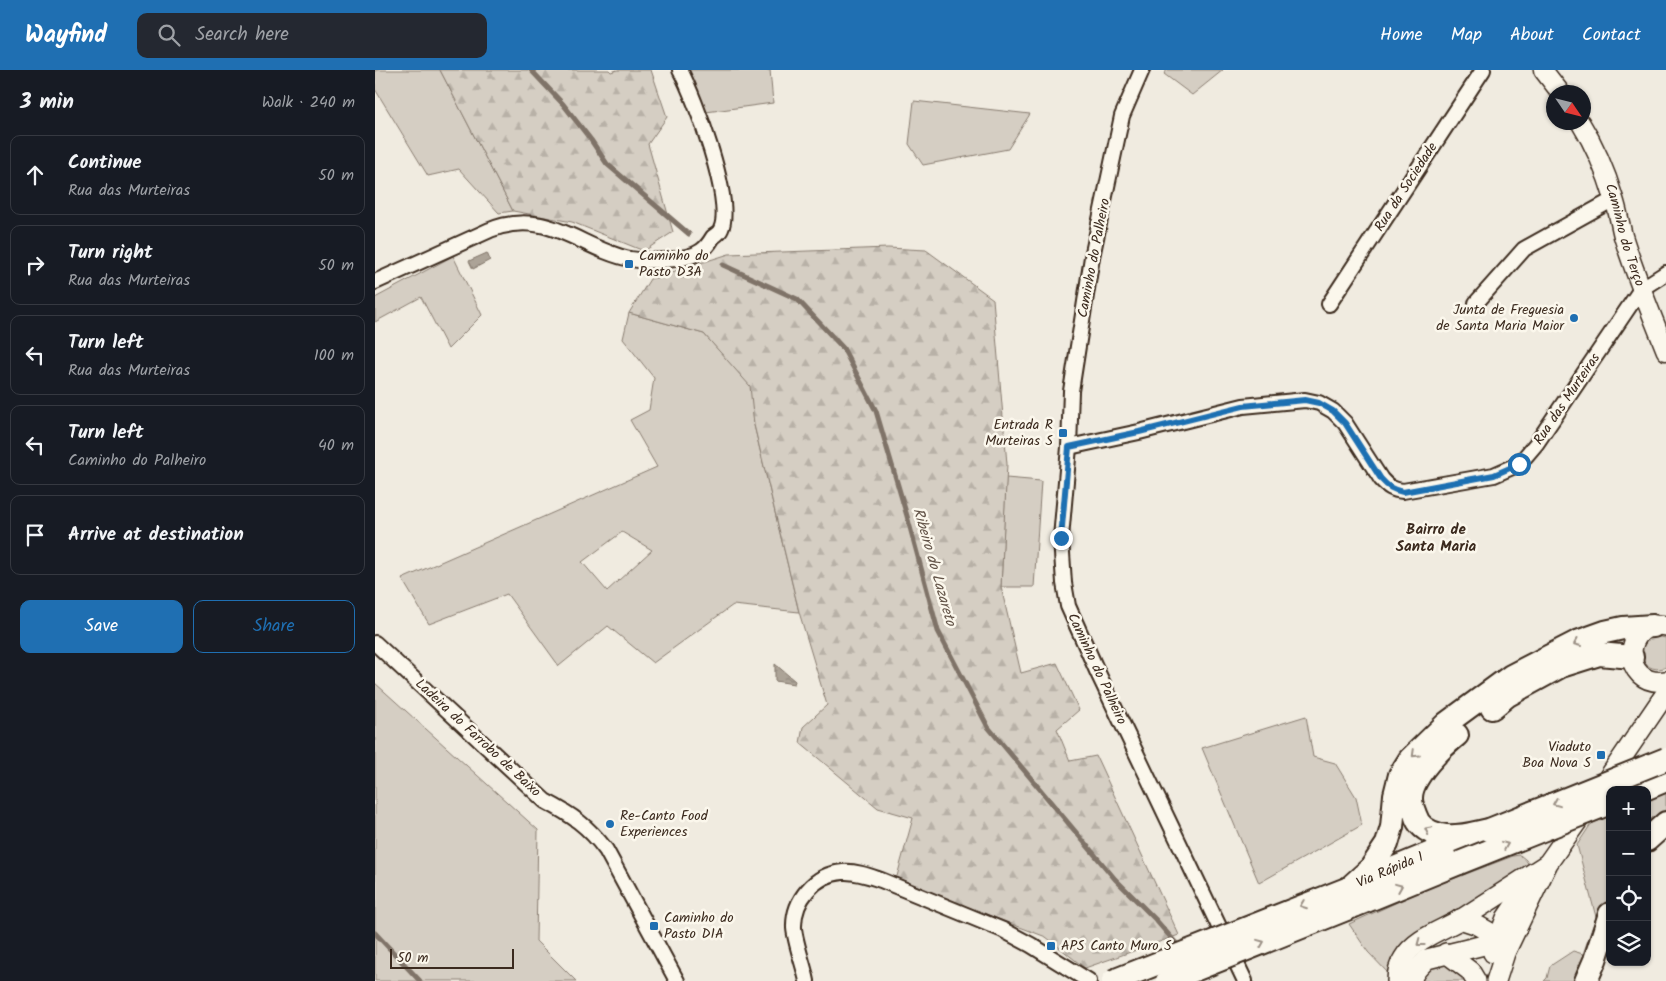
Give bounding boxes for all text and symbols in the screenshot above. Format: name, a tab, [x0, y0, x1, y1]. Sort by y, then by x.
search box	[137, 13, 487, 58]
text: Wayfind	[25, 16, 107, 55]
text: Search here	[195, 20, 289, 50]
icon: search	[155, 21, 183, 49]
text: Home	[1380, 21, 1423, 50]
text: Map	[1451, 21, 1482, 50]
text: About	[1510, 21, 1554, 50]
text: Contact	[1582, 21, 1641, 50]
north arrow	[1546, 85, 1591, 130]
text: 3 min	[20, 86, 74, 119]
text: Walk · 240 m	[262, 90, 355, 115]
street label: Rua da Sociedade	[1369, 137, 1444, 236]
text: Continue	[68, 148, 141, 178]
icon: ahead	[21, 161, 49, 189]
text: 50 m	[318, 163, 354, 188]
text: Rua das Murteiras	[68, 178, 190, 203]
street label: Caminho do Terço	[1599, 181, 1651, 290]
street label: Caminho do Palheiro	[1072, 197, 1116, 319]
text: Turn right	[68, 238, 153, 268]
place label: Caminho do Pasto D3A	[639, 245, 709, 283]
icon: right	[21, 251, 49, 279]
text: 50 m	[318, 253, 354, 278]
marker: Caminho do Pasto D3A	[623, 258, 635, 270]
text: Rua das Murteiras	[68, 268, 190, 293]
place label: Junta de Freguesia de Santa Maria Maior	[1436, 299, 1565, 337]
marker: Junta de Freguesia de Santa Maria Maior	[1568, 312, 1580, 324]
text: Turn left	[68, 328, 143, 358]
icon: left	[21, 341, 49, 369]
text: 100 m	[314, 343, 354, 368]
street label: Rua das Murteiras	[1528, 349, 1606, 449]
text: Rua das Murteiras	[68, 358, 190, 383]
place label: Entrada R Murteiras S	[985, 414, 1054, 452]
text: Turn left	[68, 418, 143, 448]
marker: Entrada R Murteiras S	[1057, 427, 1069, 439]
icon: left	[21, 431, 49, 459]
text: 40 m	[318, 433, 354, 458]
text: Caminho do Palheiro	[68, 448, 206, 473]
route start	[1508, 453, 1531, 476]
water label: Ribeiro do Lazareto	[906, 505, 963, 630]
district label: Bairro de Santa Maria	[1396, 518, 1477, 559]
text: Arrive at destination	[68, 520, 244, 550]
icon: arrive	[21, 521, 49, 549]
route end	[1050, 527, 1073, 550]
button: Save	[20, 600, 183, 653]
button: Share	[193, 600, 355, 653]
street label: Caminho do Palheiro	[1061, 610, 1133, 728]
one-way arrow	[1573, 636, 1582, 647]
street label: Ladeira do Farrobo de Baixo	[410, 674, 546, 802]
place label: Viaduto Boa Nova S	[1522, 736, 1592, 774]
one-way arrow	[1412, 748, 1421, 757]
marker: Viaduto Boa Nova S	[1595, 749, 1607, 761]
map controls	[1606, 786, 1651, 966]
button: +	[1606, 786, 1651, 831]
one-way arrow	[1552, 797, 1561, 807]
place label: Re-Canto Food Experiences	[620, 805, 709, 843]
marker: Re-Canto Food Experiences	[604, 818, 616, 830]
one-way arrow	[1424, 826, 1433, 836]
button: −	[1606, 831, 1651, 876]
one-way arrow	[1500, 841, 1508, 851]
street label: Via Rápida 1	[1353, 846, 1427, 894]
button: locate	[1606, 876, 1651, 921]
one-way arrow	[1394, 883, 1403, 894]
one-way arrow	[1300, 899, 1308, 909]
place label: Caminho do Pasto D1A	[664, 907, 734, 945]
marker: Caminho do Pasto D1A	[648, 920, 660, 932]
button: layers	[1606, 921, 1651, 966]
place label: APS Canto Muro S	[1061, 935, 1172, 957]
one-way arrow	[1416, 937, 1426, 946]
one-way arrow	[1256, 939, 1265, 949]
marker: APS Canto Muro S	[1045, 940, 1057, 952]
scale bar	[390, 946, 514, 969]
text: 50 m	[397, 947, 428, 969]

